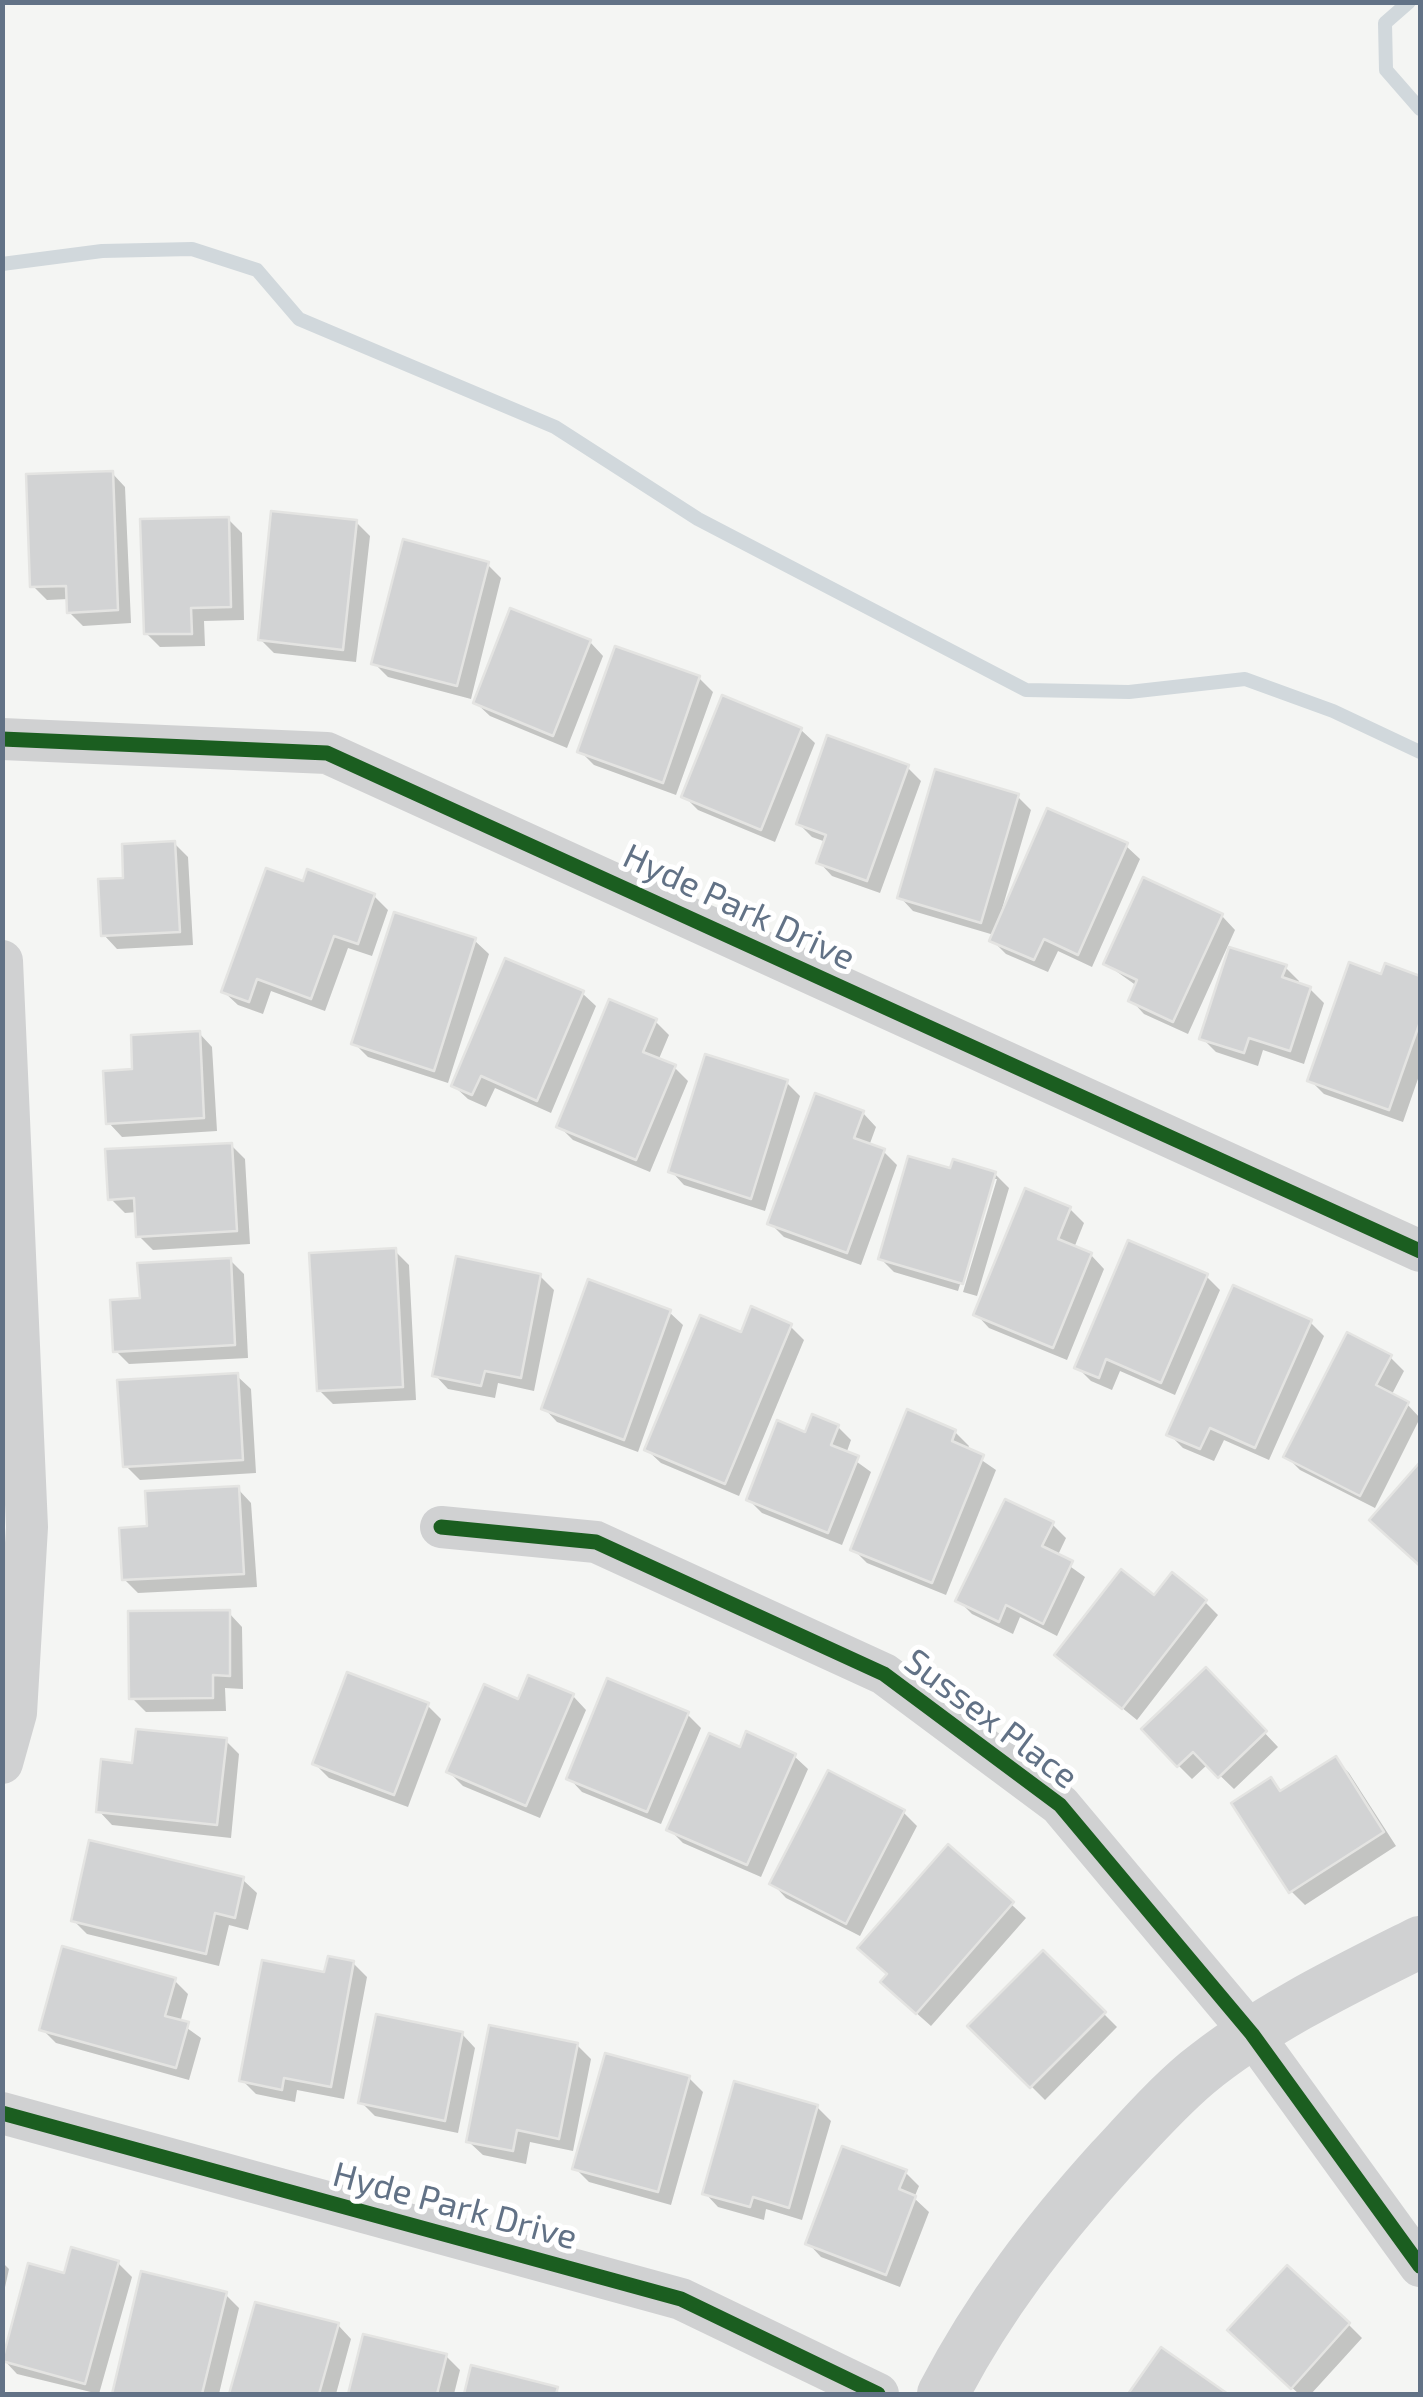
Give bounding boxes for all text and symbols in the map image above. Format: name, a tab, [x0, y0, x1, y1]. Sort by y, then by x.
street label: Hyde Park Drive	[616, 835, 862, 979]
street label: Sussex Place	[896, 1640, 1086, 1798]
street label: Hyde Park Drive	[328, 2153, 582, 2259]

